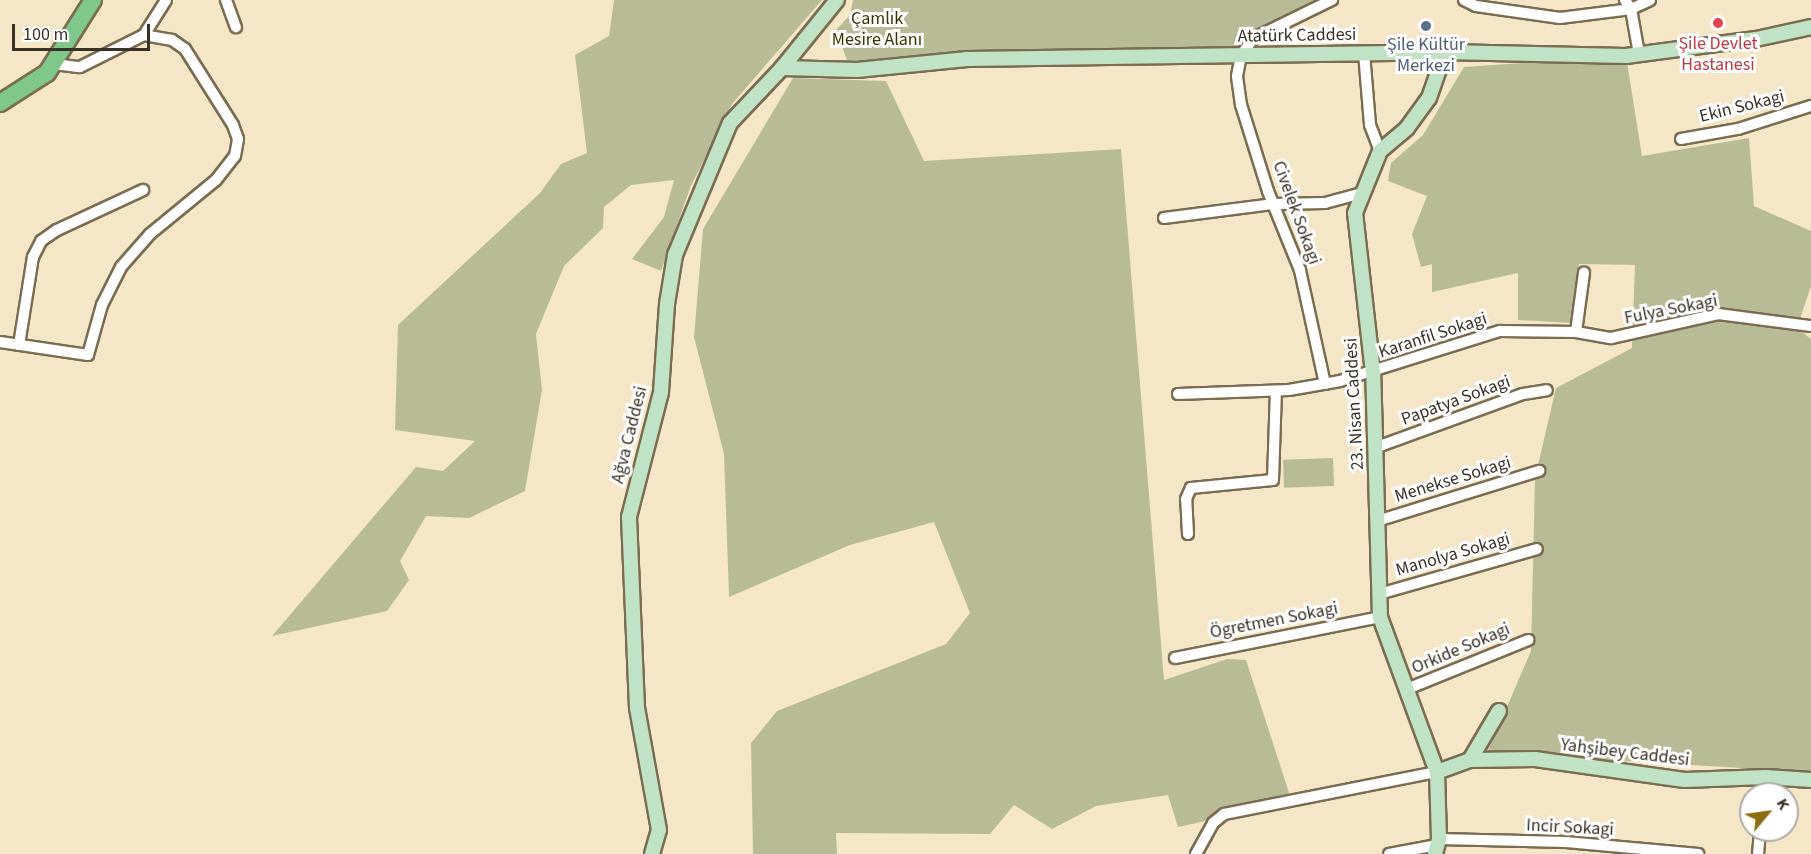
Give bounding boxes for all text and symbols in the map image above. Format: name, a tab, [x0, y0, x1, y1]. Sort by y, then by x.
park label: Çamlık Mesire Alanı	[832, 9, 922, 52]
scale bar	[15, 12, 153, 50]
marker: Şile Devlet Hastanesi	[1709, 14, 1727, 32]
marker: Şile Kültür Merkezi	[1419, 19, 1433, 33]
text: 100 m	[23, 22, 68, 47]
street label: Atatürk Caddesi	[1237, 24, 1357, 48]
place label: Şile Devlet Hastanesi	[1678, 34, 1758, 76]
place label: Şile Kültür Merkezi	[1387, 35, 1465, 78]
street label: Ekin Sokagi	[1697, 86, 1787, 128]
street label: Civelek Sokagi	[1267, 158, 1325, 268]
street label: Fulya Sokagi	[1623, 290, 1719, 330]
street label: Karanfil Sokagi	[1376, 308, 1490, 364]
street label: 23. Nisan Caddesi	[1341, 337, 1369, 471]
street label: Papatya Sokagi	[1398, 371, 1514, 431]
street label: Ağva Caddesi	[607, 384, 653, 486]
street label: Menekse Sokagi	[1392, 452, 1514, 508]
street label: Manolya Sokagi	[1393, 528, 1513, 582]
street label: Ögretmen Sokagi	[1208, 598, 1340, 644]
street label: Orkide Sokagi	[1409, 619, 1513, 679]
street label: Yahşibey Caddesi	[1559, 734, 1691, 772]
north arrow	[1739, 782, 1799, 842]
text: K	[1771, 795, 1795, 814]
street label: Incir Sokagi	[1526, 815, 1614, 841]

